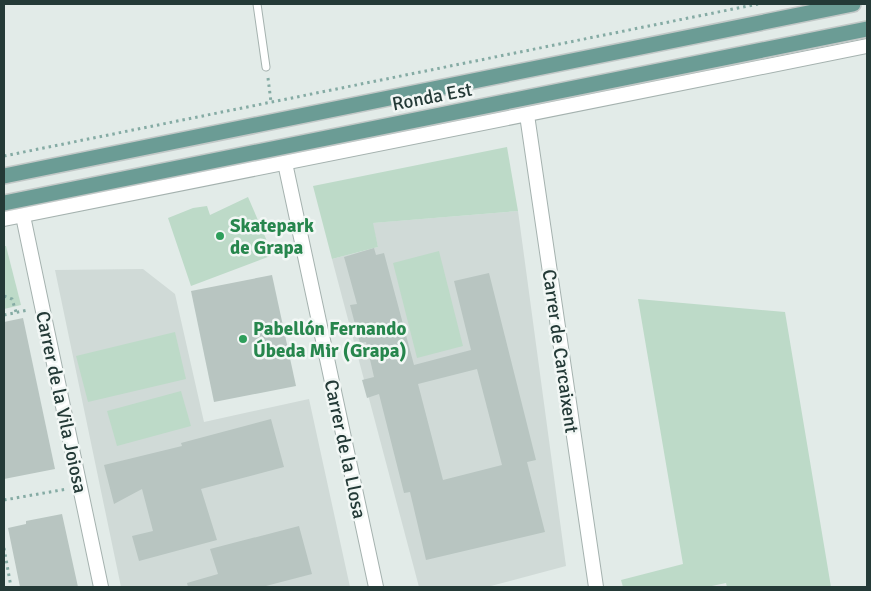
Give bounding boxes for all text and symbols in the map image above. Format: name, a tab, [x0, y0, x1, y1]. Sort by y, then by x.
street label: Ronda Est	[390, 77, 475, 116]
place label: Skatepark de Grapa	[230, 214, 314, 260]
marker: Skatepark de Grapa	[214, 230, 226, 242]
street label: Carrer de Carcaixent	[537, 268, 583, 435]
street label: Carrer de la Vila Joiosa	[30, 309, 92, 495]
place label: Pabellón Fernando Úbeda Mir (Grapa)	[253, 317, 407, 363]
marker: Pabellón Fernando Úbeda Mir (Grapa)	[237, 333, 249, 345]
street label: Carrer de la Llosa	[319, 378, 371, 521]

